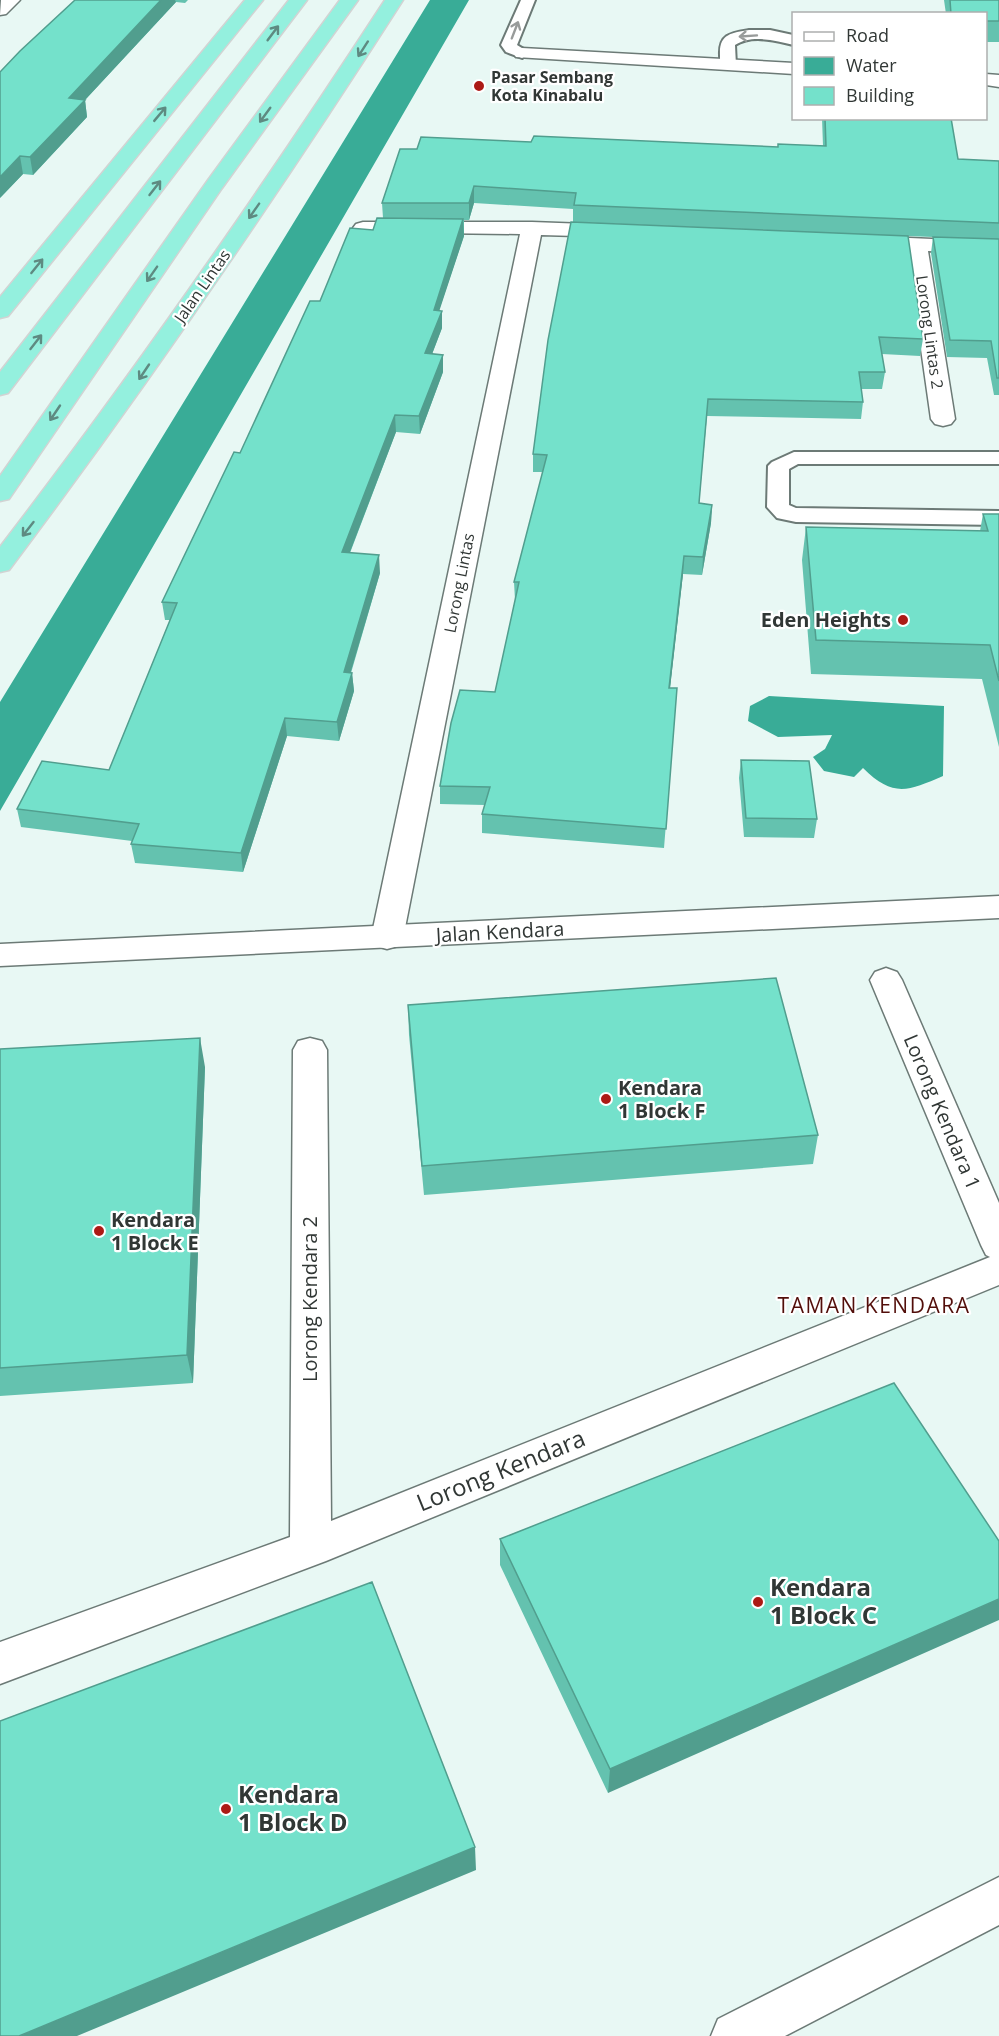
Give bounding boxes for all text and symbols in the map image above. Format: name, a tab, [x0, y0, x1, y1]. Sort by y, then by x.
legend	[792, 12, 987, 120]
one-way arrow	[510, 21, 521, 39]
text: Road	[846, 23, 889, 47]
one-way arrow	[267, 25, 280, 41]
one-way arrow	[739, 31, 759, 42]
one-way arrow	[356, 40, 368, 57]
text: Water	[846, 53, 897, 77]
place label: Pasar Sembang Kota Kinabalu	[491, 66, 613, 106]
marker: Pasar Sembang Kota Kinabalu	[472, 79, 486, 93]
text: Building	[846, 83, 914, 107]
one-way arrow	[153, 107, 167, 122]
one-way arrow	[259, 107, 271, 123]
one-way arrow	[148, 180, 161, 196]
one-way arrow	[248, 202, 260, 219]
street label: Jalan Lintas	[168, 245, 235, 329]
one-way arrow	[30, 258, 43, 274]
one-way arrow	[146, 265, 158, 282]
street label: Lorong Lintas 2	[911, 274, 949, 390]
one-way arrow	[29, 334, 42, 350]
one-way arrow	[137, 363, 150, 380]
one-way arrow	[48, 405, 61, 422]
one-way arrow	[21, 520, 34, 536]
street label: Lorong Lintas	[439, 531, 479, 635]
place label: Eden Heights	[761, 606, 891, 633]
marker: Eden Heights	[896, 613, 910, 627]
street label: Jalan Kendara	[433, 915, 565, 948]
street label: Lorong Kendara 1	[898, 1030, 987, 1193]
place label: Kendara 1 Block F	[618, 1074, 705, 1124]
marker: Kendara 1 Block F	[599, 1092, 613, 1106]
place label: Kendara 1 Block E	[111, 1206, 199, 1256]
street label: Lorong Kendara 2	[296, 1216, 323, 1382]
marker: Kendara 1 Block E	[92, 1224, 106, 1238]
district label: TAMAN KENDARA	[778, 1291, 970, 1319]
street label: Lorong Kendara	[411, 1421, 590, 1518]
place label: Kendara 1 Block C	[770, 1570, 877, 1631]
marker: Kendara 1 Block C	[751, 1595, 765, 1609]
place label: Kendara 1 Block D	[238, 1777, 348, 1838]
marker: Kendara 1 Block D	[219, 1802, 233, 1816]

